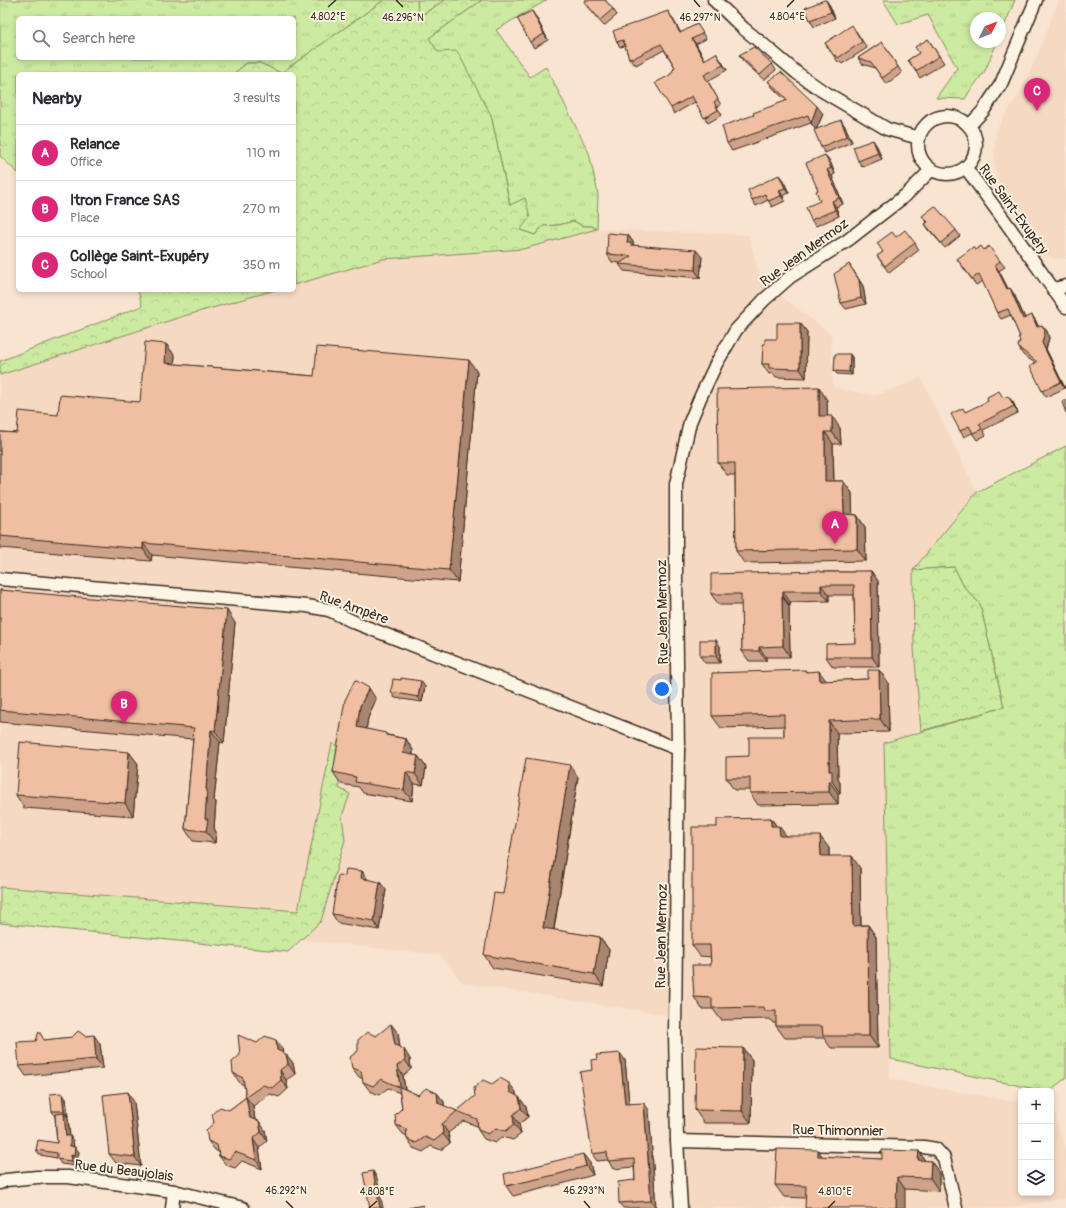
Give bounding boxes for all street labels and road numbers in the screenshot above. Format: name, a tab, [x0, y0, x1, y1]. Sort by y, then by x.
street label: Rue Saint-Exupéry	[975, 161, 1052, 258]
street label: Rue Jean Mermoz	[757, 215, 852, 290]
street label: Rue Jean Mermoz	[653, 559, 672, 665]
street label: Rue Ampère	[317, 587, 391, 628]
street label: Rue Jean Mermoz	[652, 883, 671, 989]
street label: Rue Thimonnier	[792, 1121, 884, 1140]
street label: Rue du Beaujolais	[74, 1156, 175, 1185]

